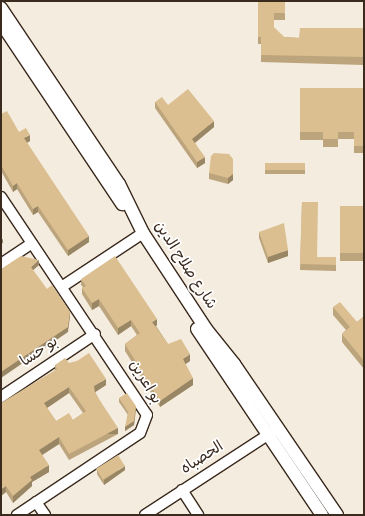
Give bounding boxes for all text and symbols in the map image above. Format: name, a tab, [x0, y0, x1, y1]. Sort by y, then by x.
street label: شارع صلاح الدين	[149, 219, 219, 313]
street label: بو حسا	[18, 334, 62, 372]
street label: بو اعرين	[124, 358, 164, 408]
street label: الحصباه	[178, 439, 228, 479]

